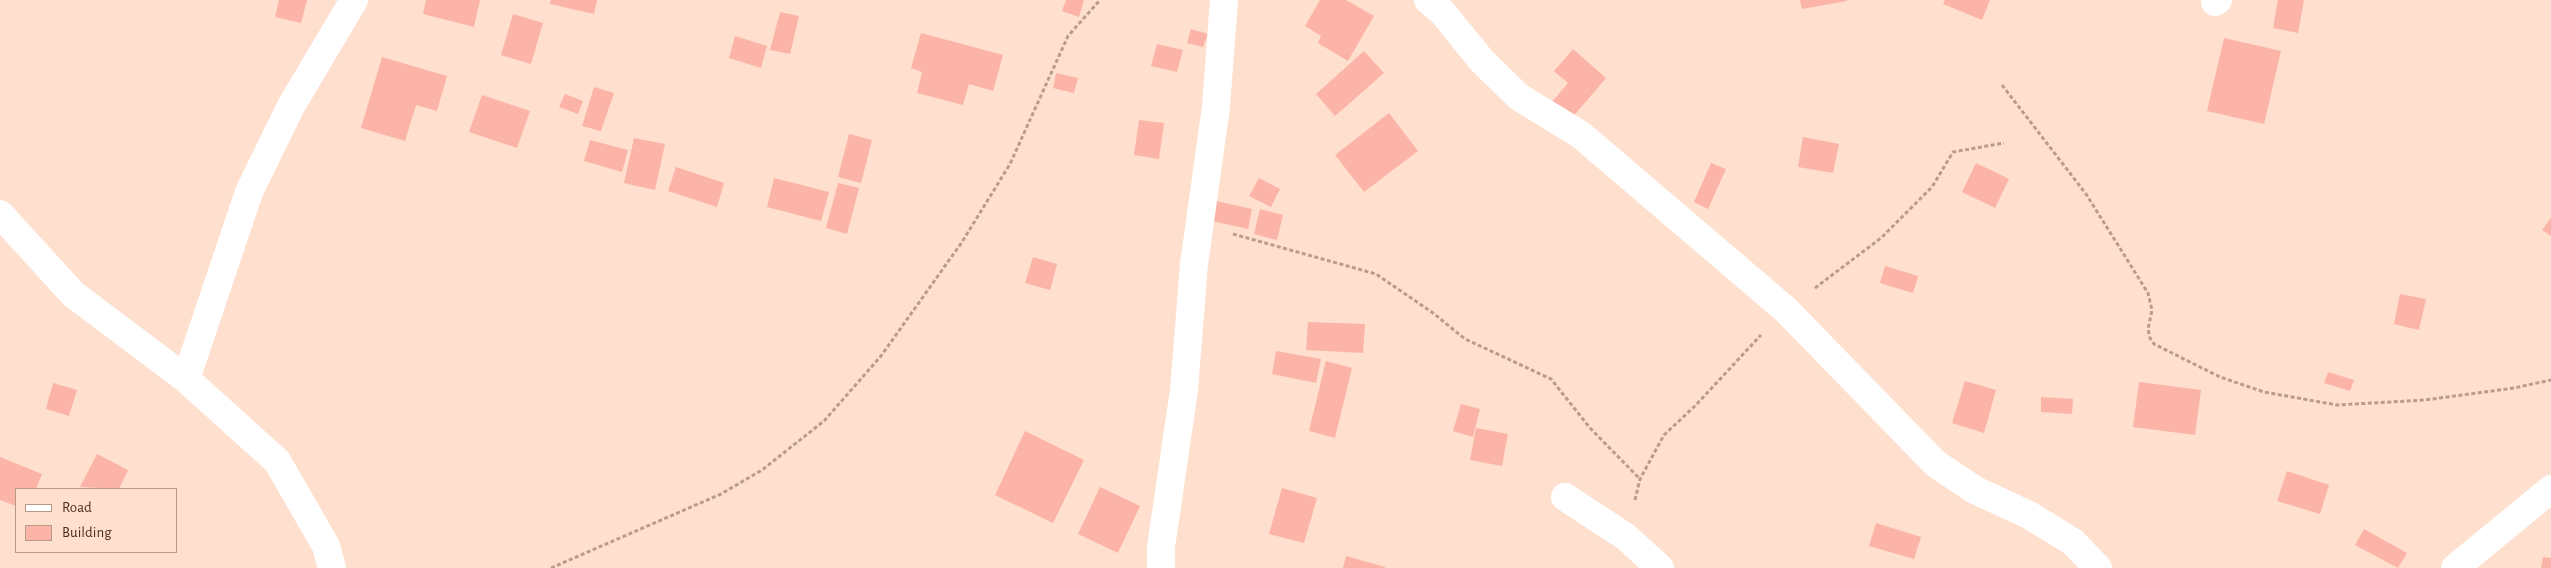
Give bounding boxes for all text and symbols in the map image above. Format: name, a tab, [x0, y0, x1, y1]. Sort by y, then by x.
legend	[15, 488, 178, 553]
text: Road	[62, 500, 92, 515]
text: Building	[62, 525, 112, 540]

